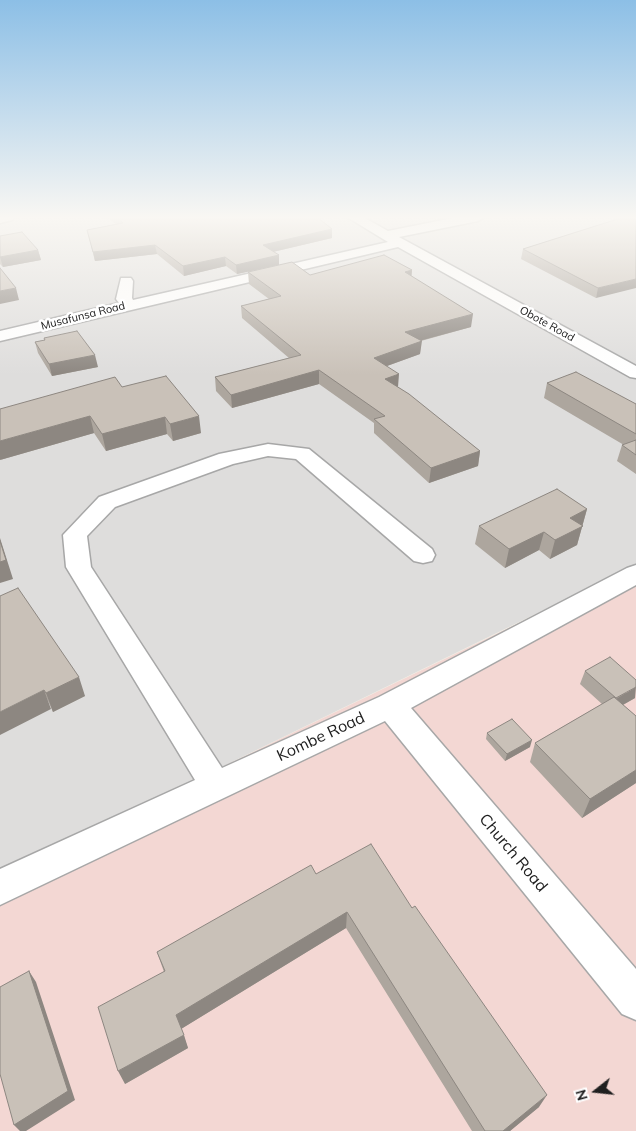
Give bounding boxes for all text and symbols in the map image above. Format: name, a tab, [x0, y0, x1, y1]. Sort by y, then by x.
street label: Musafunsa Road	[40, 299, 126, 333]
street label: Obote Road	[517, 303, 577, 345]
street label: Kombe Road	[274, 708, 368, 766]
street label: Church Road	[475, 810, 551, 896]
north arrow	[571, 1066, 621, 1116]
text: N	[571, 1088, 592, 1103]

